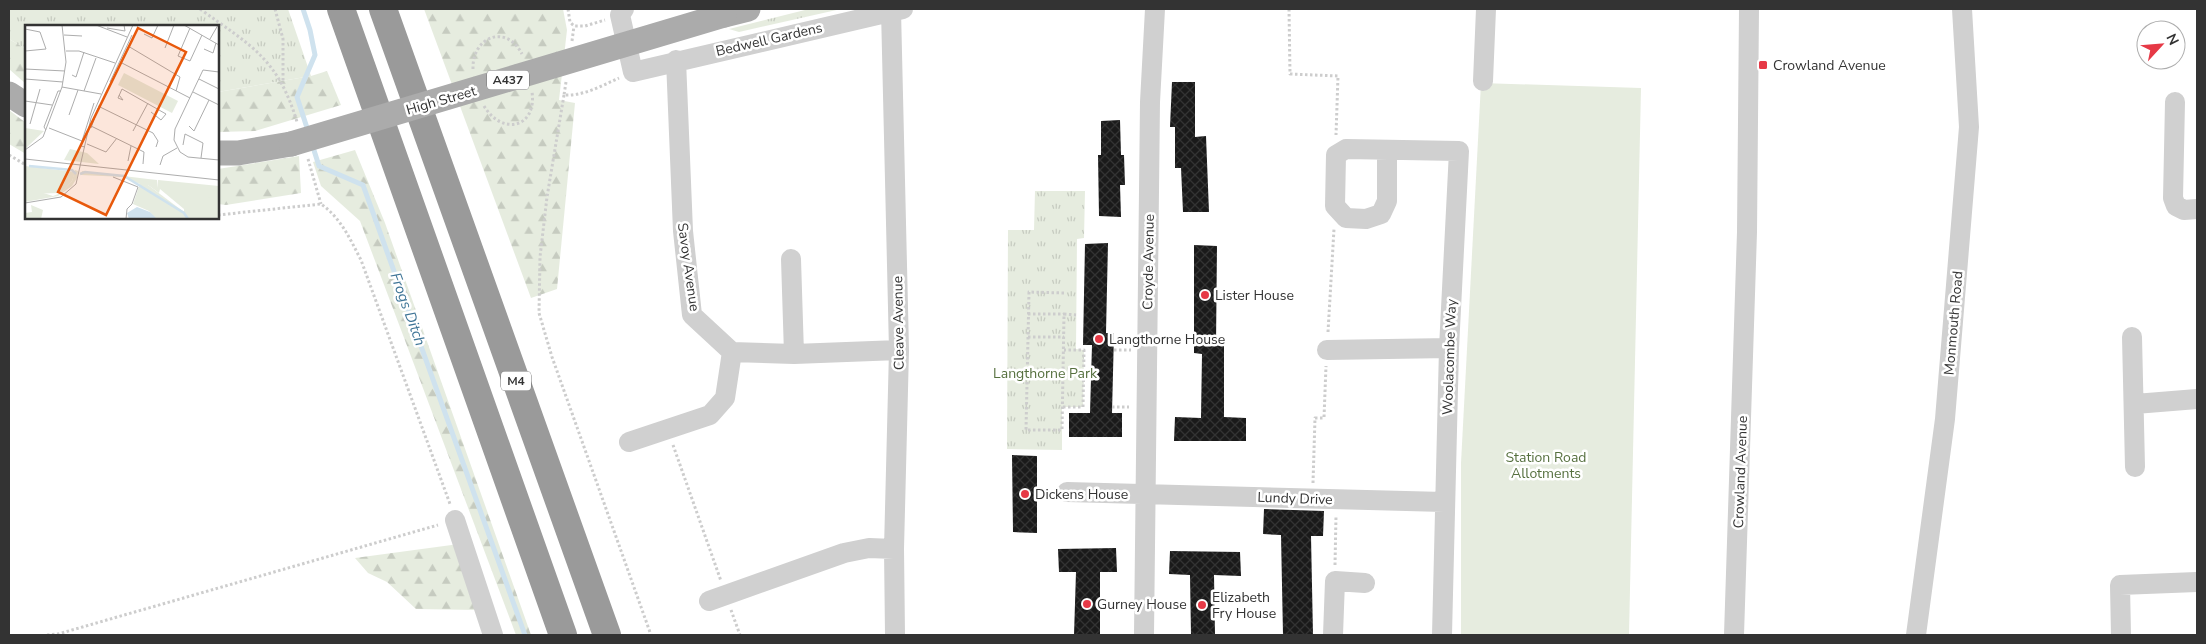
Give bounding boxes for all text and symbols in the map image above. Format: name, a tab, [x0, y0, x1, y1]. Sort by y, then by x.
street label: Bedwell Gardens	[714, 18, 825, 61]
north arrow	[2136, 20, 2186, 70]
inset map	[25, 25, 219, 219]
text: N	[2161, 31, 2183, 48]
place label: Crowland Avenue	[1773, 56, 1886, 75]
marker: Crowland Avenue	[1757, 59, 1769, 71]
road number: A437	[487, 70, 529, 90]
street label: High Street	[404, 81, 478, 120]
street label: Croyde Avenue	[1138, 214, 1159, 310]
street label: Savoy Avenue	[673, 222, 704, 313]
water label: Frogs Ditch	[385, 269, 431, 349]
street label: Monmouth Road	[1939, 270, 1968, 376]
street label: Cleave Avenue	[888, 276, 909, 370]
place label: Lister House	[1215, 286, 1294, 305]
marker: Lister House	[1199, 289, 1211, 301]
street label: Woolacombe Way	[1438, 298, 1461, 415]
place label: Langthorne House	[1109, 330, 1225, 349]
marker: Langthorne House	[1093, 333, 1105, 345]
park label: Langthorne Park	[993, 364, 1098, 383]
road number: M4	[501, 372, 531, 391]
street label: Crowland Avenue	[1729, 415, 1752, 529]
park label: Station Road Allotments	[1506, 448, 1586, 483]
place label: Dickens House	[1035, 485, 1128, 504]
marker: Dickens House	[1019, 488, 1031, 500]
street label: Lundy Drive	[1257, 488, 1333, 509]
place label: Elizabeth Fry House	[1212, 588, 1276, 623]
place label: Gurney House	[1097, 595, 1187, 614]
marker: Gurney House	[1081, 598, 1093, 610]
marker: Elizabeth Fry House	[1196, 599, 1208, 611]

